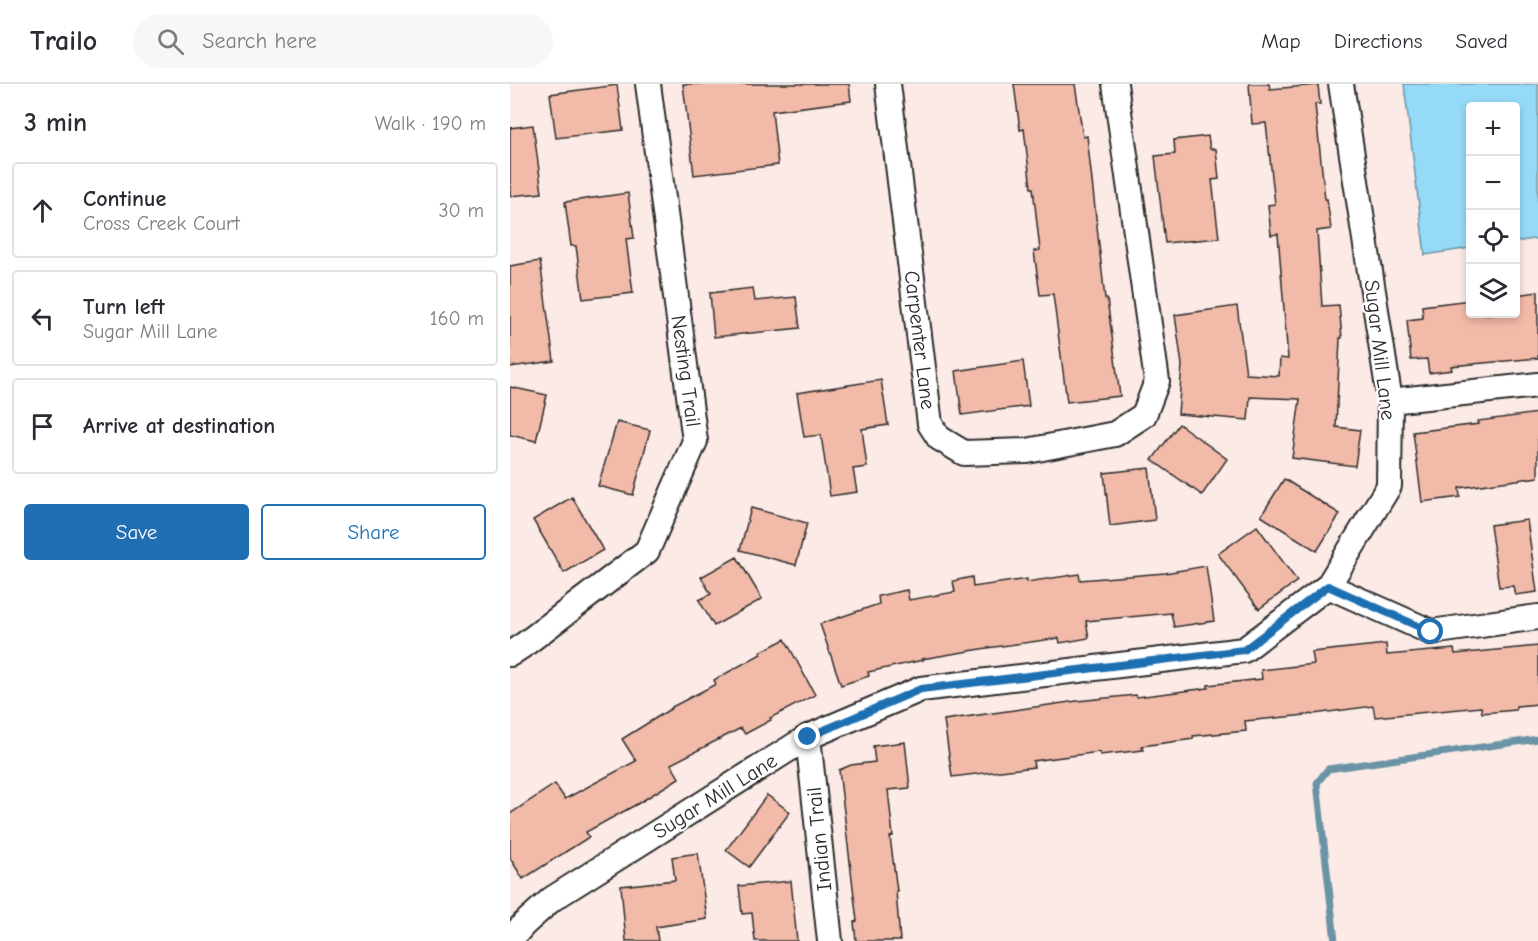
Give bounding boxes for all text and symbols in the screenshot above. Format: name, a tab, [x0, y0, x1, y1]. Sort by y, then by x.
search box	[133, 14, 553, 68]
text: Trailo	[30, 25, 97, 57]
icon: search	[154, 25, 187, 58]
text: Search here	[202, 28, 317, 54]
text: Map	[1261, 29, 1301, 53]
text: Directions	[1334, 29, 1423, 53]
text: Saved	[1456, 29, 1508, 53]
map controls	[1466, 102, 1520, 318]
button: +	[1466, 102, 1520, 156]
text: 3 min	[24, 108, 87, 138]
text: Walk · 190 m	[375, 112, 486, 135]
button: −	[1466, 156, 1520, 210]
text: Continue	[83, 186, 166, 212]
icon: ahead	[26, 194, 59, 227]
text: 30 m	[438, 199, 484, 222]
button: locate	[1466, 210, 1520, 264]
text: Cross Creek Court	[83, 212, 240, 235]
button: layers	[1466, 264, 1520, 318]
street label: Carpenter Lane	[900, 269, 940, 411]
street label: Sugar Mill Lane	[1359, 278, 1401, 422]
text: Turn left	[83, 294, 165, 320]
icon: left	[26, 302, 59, 335]
text: 160 m	[430, 307, 484, 330]
street label: Nesting Trail	[666, 314, 706, 428]
text: Sugar Mill Lane	[83, 320, 218, 343]
icon: arrive	[26, 410, 59, 443]
text: Arrive at destination	[83, 413, 275, 439]
button: Save	[24, 504, 249, 560]
button: Share	[261, 504, 486, 560]
route start	[1417, 618, 1443, 644]
route end	[794, 723, 820, 749]
street label: Sugar Mill Lane	[649, 748, 781, 844]
street label: Indian Trail	[802, 786, 836, 892]

